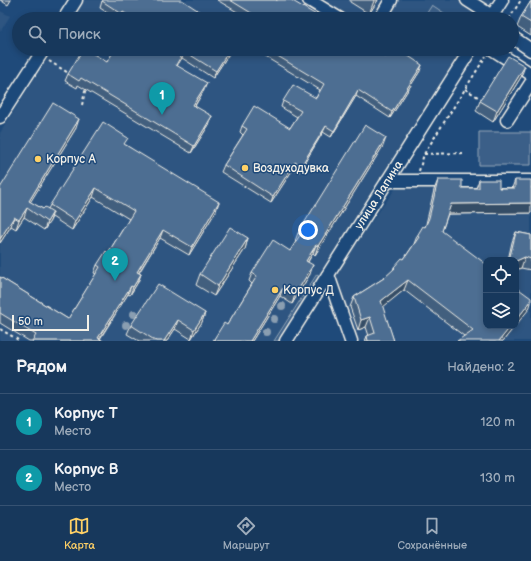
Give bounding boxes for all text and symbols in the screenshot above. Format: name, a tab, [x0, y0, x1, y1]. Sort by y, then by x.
search box	[12, 12, 519, 56]
icon: search	[26, 23, 48, 45]
text: Поиск	[58, 25, 101, 44]
pin: 1	[149, 82, 175, 115]
place label: Корпус А	[46, 152, 96, 167]
marker: Корпус А	[33, 154, 43, 164]
street label: улица Лапина	[352, 158, 406, 232]
place label: Воздуходувка	[253, 161, 329, 176]
marker: Воздуходувка	[240, 163, 250, 173]
your location	[298, 220, 318, 240]
pin: 2	[102, 248, 128, 281]
map controls	[483, 257, 519, 329]
button: locate	[483, 257, 519, 293]
place label: Корпус Д	[283, 283, 334, 298]
marker: Корпус Д	[270, 285, 280, 295]
button: layers	[483, 293, 519, 329]
scale bar	[12, 313, 89, 332]
text: 50 m	[18, 315, 43, 328]
text: Рядом	[16, 357, 67, 377]
text: Найдено: 2	[447, 359, 515, 375]
text: Корпус Т	[54, 404, 118, 423]
text: 1	[26, 414, 32, 430]
text: 120 m	[480, 414, 515, 430]
text: Место	[54, 423, 91, 439]
text: Корпус В	[54, 460, 118, 479]
text: 2	[25, 470, 33, 486]
text: 130 m	[480, 470, 515, 486]
text: Место	[54, 479, 91, 495]
tab: Карта	[64, 515, 95, 552]
tab: Маршрут	[223, 515, 270, 552]
tab: Сохранённые	[398, 515, 467, 552]

